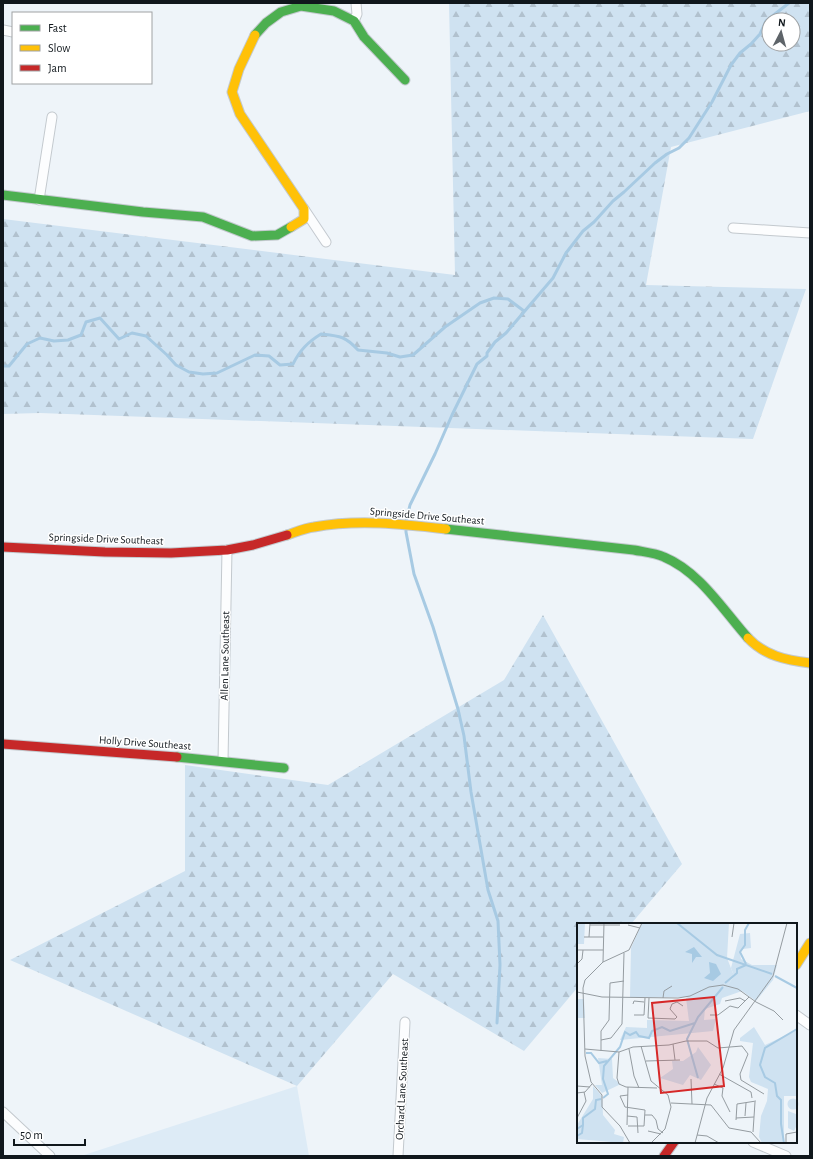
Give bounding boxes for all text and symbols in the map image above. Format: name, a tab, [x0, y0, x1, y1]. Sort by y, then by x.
legend	[12, 12, 152, 84]
north arrow	[761, 12, 801, 52]
text: N	[778, 17, 786, 28]
text: Fast	[48, 22, 67, 34]
text: Slow	[48, 42, 70, 54]
text: Jam	[48, 62, 67, 74]
street label: Springside Drive Southeast	[369, 506, 485, 527]
street label: Springside Drive Southeast	[48, 531, 164, 547]
street label: Allen Lane Southeast	[219, 611, 231, 701]
street label: Holly Drive Southeast	[99, 734, 192, 752]
inset map	[577, 923, 797, 1143]
street label: Orchard Lane Southeast	[394, 1038, 410, 1140]
scale bar	[14, 1121, 85, 1147]
text: 50 m	[20, 1129, 43, 1141]

